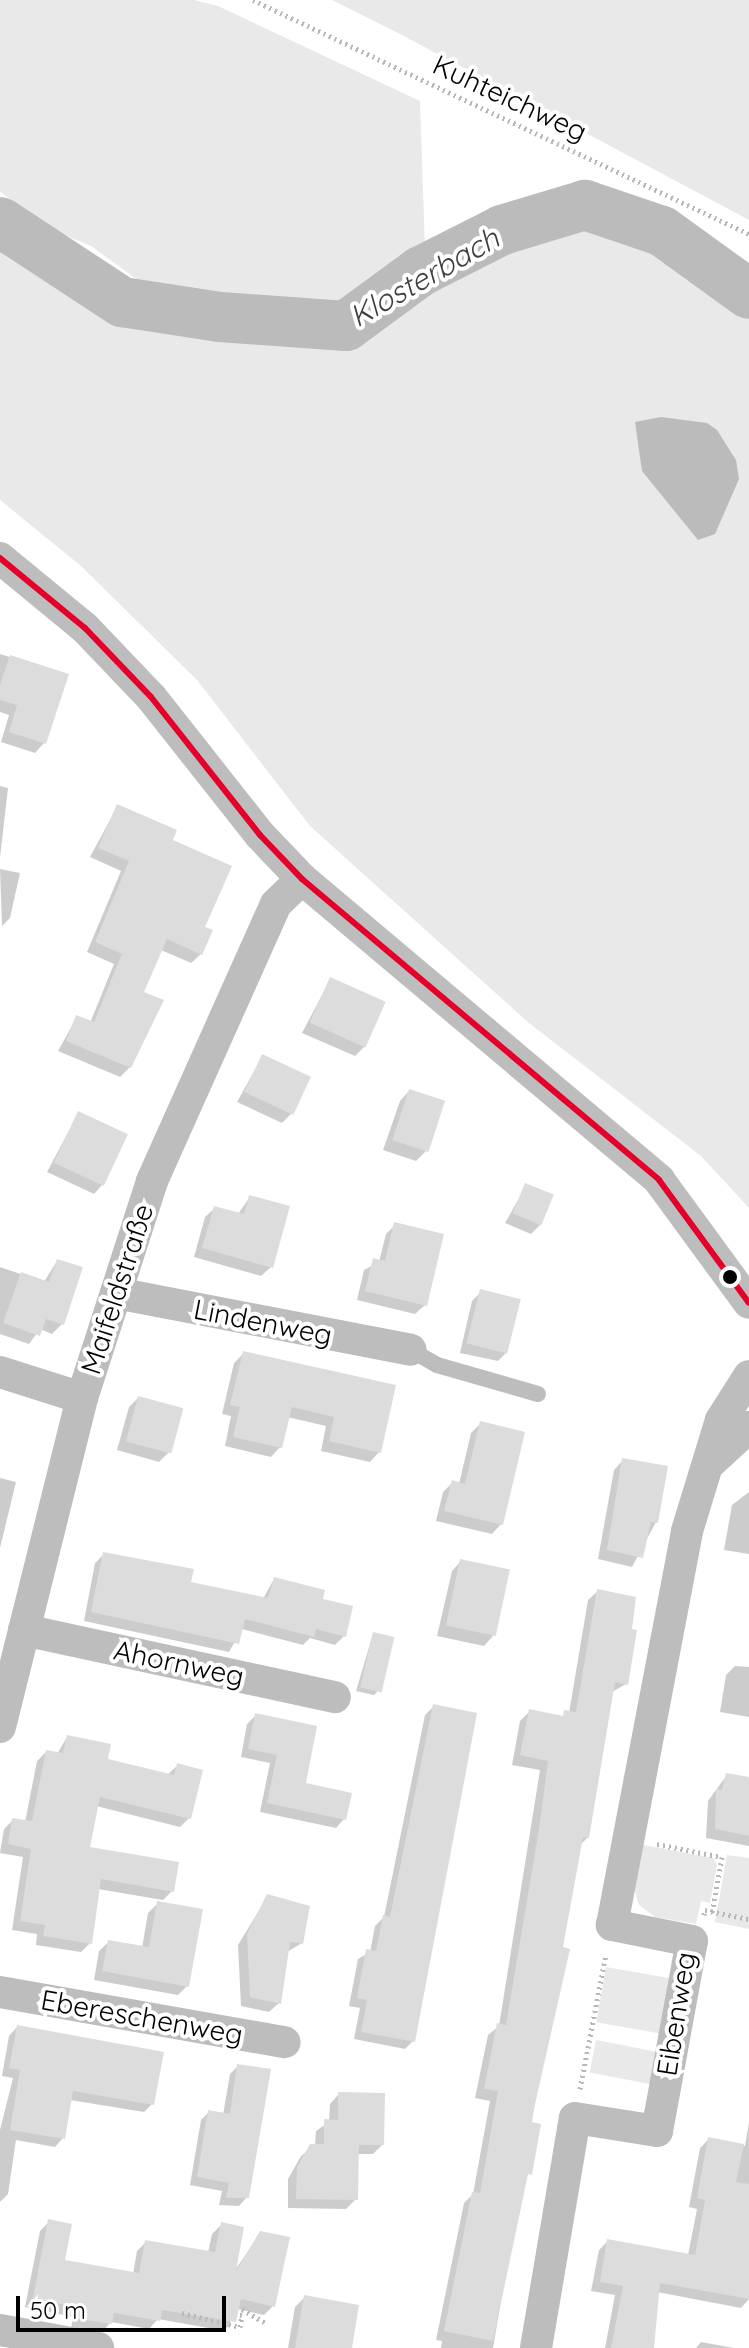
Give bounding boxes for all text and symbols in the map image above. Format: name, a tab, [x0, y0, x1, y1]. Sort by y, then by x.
street label: Kuhteichweg	[428, 48, 592, 148]
water label: Klosterbach	[343, 220, 505, 334]
street label: Maifeldstraße	[74, 1200, 160, 1378]
unlabelled marker	[722, 1269, 738, 1285]
street label: Lindenweg	[191, 1292, 335, 1352]
street label: Ahornweg	[111, 1633, 247, 1693]
street label: Eibenweg	[650, 1950, 702, 2078]
street label: Ebereschenweg	[38, 1983, 246, 2051]
scale bar	[20, 2280, 230, 2330]
text: 50 m	[30, 2295, 86, 2325]

